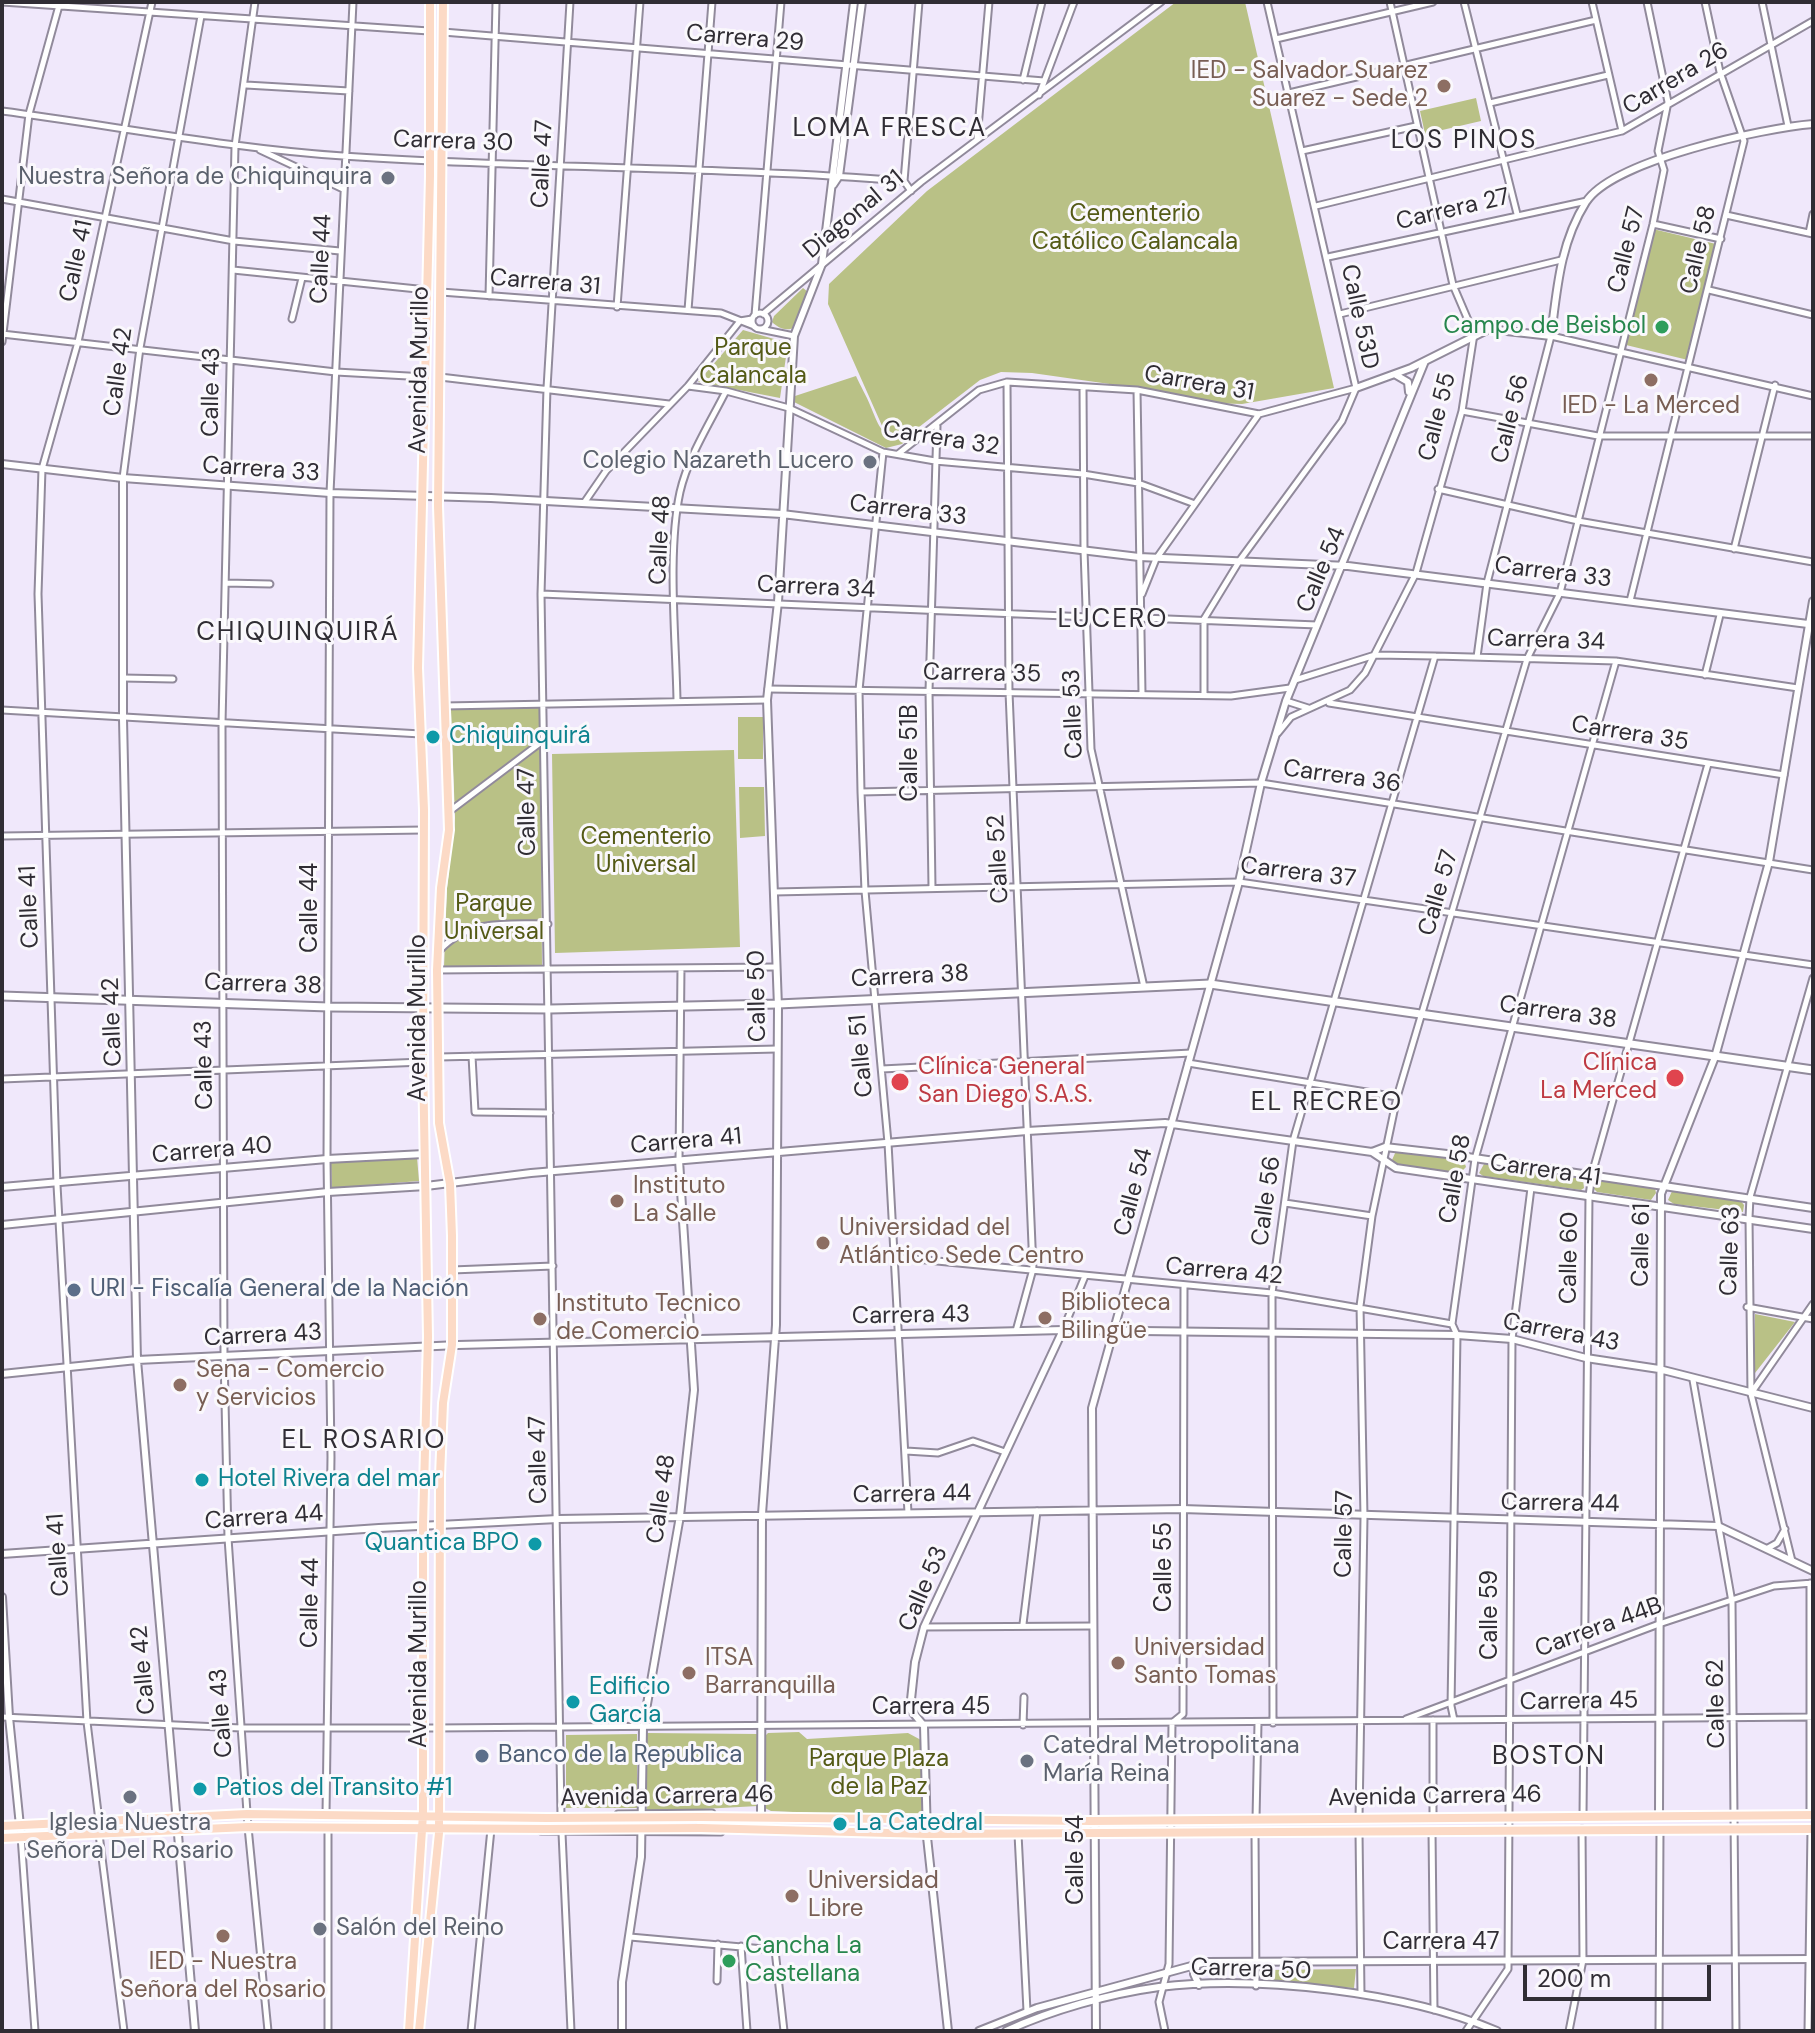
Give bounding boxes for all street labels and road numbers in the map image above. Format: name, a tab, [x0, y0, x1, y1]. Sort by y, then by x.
street label: Carrera 29	[685, 20, 805, 58]
street label: Carrera 26	[1618, 36, 1734, 122]
street label: Calle 47	[526, 119, 560, 209]
street label: Carrera 30	[392, 126, 514, 158]
street label: Diagonal 31	[798, 165, 910, 265]
street label: Carrera 27	[1393, 183, 1513, 237]
street label: Calle 58	[1675, 203, 1723, 297]
street label: Calle 57	[1602, 204, 1652, 296]
street label: Calle 44	[305, 213, 339, 305]
street label: Calle 41	[54, 217, 100, 305]
street label: Calle 53D	[1334, 262, 1384, 372]
street label: Carrera 31	[489, 264, 601, 302]
street label: Avenida Murillo	[404, 286, 436, 454]
street label: Calle 42	[99, 326, 139, 418]
street label: Calle 43	[197, 347, 227, 437]
street label: Carrera 31	[1142, 360, 1256, 408]
street label: Calle 55	[1413, 370, 1463, 464]
street label: Calle 56	[1486, 372, 1536, 466]
street label: Carrera 32	[881, 416, 1001, 462]
street label: Carrera 33	[201, 452, 321, 488]
street label: Carrera 33	[848, 490, 968, 532]
street label: Calle 48	[644, 494, 678, 586]
street label: Calle 54	[1291, 523, 1353, 617]
street label: Carrera 33	[1493, 552, 1613, 594]
street label: Carrera 34	[756, 571, 876, 605]
street label: Carrera 34	[1486, 625, 1606, 657]
street label: Carrera 35	[923, 659, 1041, 689]
street label: Calle 53	[1058, 669, 1090, 759]
street label: Calle 51B	[897, 704, 925, 802]
street label: Carrera 35	[1569, 711, 1691, 757]
street label: Carrera 36	[1281, 754, 1403, 800]
street label: Calle 47	[513, 768, 543, 856]
street label: Calle 52	[982, 814, 1016, 904]
street label: Calle 57	[1413, 847, 1465, 939]
street label: Carrera 37	[1239, 852, 1357, 894]
street label: Calle 44	[297, 863, 325, 953]
street label: Calle 41	[14, 865, 46, 949]
street label: Avenida Murillo	[405, 934, 433, 1102]
street label: Calle 50	[743, 950, 773, 1042]
street label: Carrera 38	[850, 960, 970, 994]
street label: Carrera 38	[203, 969, 323, 1001]
street label: Calle 42	[97, 977, 129, 1067]
street label: Carrera 38	[1497, 991, 1619, 1035]
street label: Calle 51	[844, 1013, 880, 1099]
street label: Calle 43	[190, 1020, 220, 1110]
street label: Carrera 41	[629, 1123, 743, 1161]
street label: Carrera 40	[151, 1131, 273, 1171]
street label: Calle 58	[1434, 1132, 1478, 1226]
street label: Calle 54	[1108, 1145, 1160, 1239]
street label: Carrera 41	[1488, 1149, 1602, 1193]
street label: Calle 56	[1246, 1154, 1288, 1248]
street label: Calle 61	[1627, 1203, 1657, 1287]
street label: Calle 63	[1715, 1205, 1747, 1297]
street label: Calle 60	[1555, 1212, 1585, 1304]
street label: Carrera 42	[1164, 1253, 1284, 1291]
street label: Carrera 43	[852, 1301, 970, 1331]
street label: Carrera 43	[1500, 1308, 1622, 1358]
street label: Carrera 43	[203, 1319, 323, 1353]
street label: Calle 47	[524, 1416, 554, 1504]
street label: Calle 48	[641, 1452, 683, 1546]
street label: Carrera 44	[852, 1480, 972, 1510]
street label: Carrera 44	[1500, 1489, 1620, 1519]
street label: Calle 57	[1330, 1490, 1360, 1578]
street label: Carrera 44	[204, 1499, 324, 1537]
street label: Calle 41	[42, 1513, 76, 1597]
street label: Calle 55	[1151, 1522, 1179, 1612]
street label: Calle 53	[893, 1542, 955, 1636]
street label: Calle 44	[296, 1558, 326, 1648]
street label: Calle 59	[1477, 1570, 1505, 1660]
street label: Avenida Murillo	[406, 1580, 434, 1748]
street label: Carrera 44B	[1532, 1592, 1666, 1664]
street label: Calle 42	[126, 1624, 162, 1716]
street label: Calle 62	[1702, 1659, 1732, 1749]
street label: Calle 43	[205, 1667, 239, 1759]
street label: Carrera 45	[1519, 1687, 1639, 1717]
street label: Carrera 45	[872, 1694, 990, 1722]
street label: Avenida Carrera 46	[560, 1781, 774, 1813]
street label: Avenida Carrera 46	[1328, 1781, 1542, 1813]
street label: Calle 54	[1063, 1815, 1091, 1905]
street label: Carrera 47	[1383, 1929, 1499, 1957]
street label: Carrera 50	[1190, 1954, 1312, 1986]

